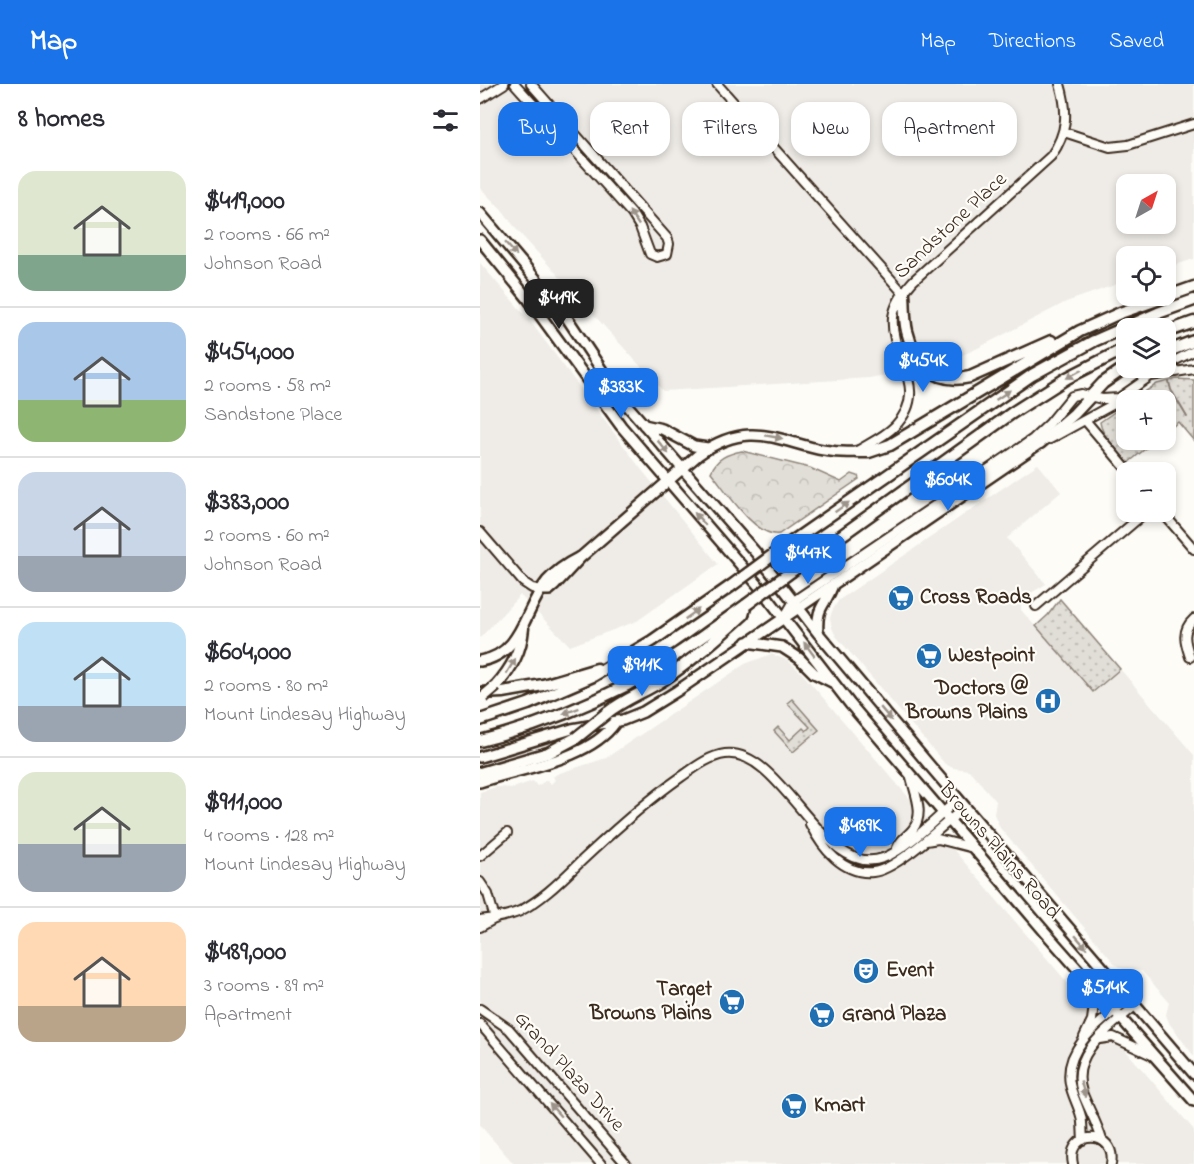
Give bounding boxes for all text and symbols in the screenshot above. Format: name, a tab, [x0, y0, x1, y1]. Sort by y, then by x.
text: Map	[30, 22, 77, 63]
text: Map	[920, 27, 956, 57]
text: Directions	[989, 27, 1076, 57]
text: Saved	[1109, 27, 1164, 57]
text: 8 homes	[18, 101, 105, 139]
chip: Buy	[498, 102, 578, 156]
chip: Rent	[590, 102, 670, 156]
chip: Filters	[682, 102, 779, 156]
chip: New	[791, 102, 870, 156]
chip: Apartment	[882, 102, 1017, 156]
icon: filters	[429, 104, 462, 137]
street label: Sandstone Place	[888, 165, 1015, 286]
north arrow	[1116, 174, 1176, 234]
map controls	[1116, 174, 1176, 522]
text: $419,000	[204, 183, 285, 221]
icon: home	[66, 195, 138, 267]
one-way arrow	[628, 211, 640, 227]
text: 2 rooms · 66 m²	[204, 221, 330, 250]
one-way arrow	[504, 241, 517, 256]
button: locate	[1116, 246, 1176, 306]
text: Johnson Road	[204, 250, 322, 279]
pin: $419K	[517, 279, 601, 330]
text: $419K	[538, 284, 580, 313]
button: layers	[1116, 318, 1176, 378]
text: $454,000	[204, 334, 294, 372]
pin: $454K	[881, 342, 965, 393]
icon: home	[66, 346, 138, 418]
text: $454K	[898, 347, 948, 376]
pin: $383K	[579, 368, 663, 419]
one-way arrow	[1065, 369, 1082, 379]
text: 2 rooms · 58 m²	[204, 372, 331, 401]
text: $383K	[598, 373, 644, 402]
one-way arrow	[994, 390, 1011, 401]
button: +	[1116, 390, 1176, 450]
text: Sandstone Place	[204, 401, 342, 430]
one-way arrow	[765, 433, 784, 442]
one-way arrow	[656, 439, 669, 455]
pin: $604K	[906, 461, 990, 512]
button: −	[1116, 462, 1176, 522]
text: $604K	[924, 466, 972, 495]
text: $383,000	[204, 484, 289, 522]
icon: home	[66, 496, 138, 568]
one-way arrow	[834, 501, 850, 513]
one-way arrow	[694, 511, 707, 527]
text: 2 rooms · 60 m²	[204, 522, 330, 551]
pin: $447K	[766, 534, 850, 585]
text: $447K	[785, 539, 831, 568]
text: Johnson Road	[204, 551, 322, 580]
supermarket icon: Cross Roads	[886, 583, 916, 613]
place label: Cross Roads	[920, 583, 1032, 613]
one-way arrow	[683, 608, 699, 620]
text: $604,000	[204, 634, 291, 672]
supermarket icon: Westpoint	[914, 641, 944, 671]
place label: Westpoint	[948, 641, 1036, 671]
one-way arrow	[803, 642, 815, 657]
icon: home	[66, 646, 138, 718]
pin: $911K	[600, 646, 684, 697]
text: $911K	[622, 651, 662, 680]
one-way arrow	[506, 657, 516, 674]
text: 2 rooms · 80 m²	[204, 672, 329, 701]
place label: Doctors @ Browns Plains	[905, 673, 1028, 728]
hospital icon: Doctors @ Browns Plains	[1033, 686, 1063, 716]
text: Mount Lindesay Highway	[204, 701, 406, 730]
one-way arrow	[561, 706, 579, 716]
one-way arrow	[880, 706, 893, 722]
street label: Browns Plains Road	[930, 775, 1067, 926]
text: $911,000	[204, 784, 282, 822]
icon: home	[66, 796, 138, 868]
pin: $489K	[818, 807, 902, 858]
text: $489K	[838, 812, 882, 841]
text: 4 rooms · 128 m²	[204, 822, 334, 851]
text: Mount Lindesay Highway	[204, 851, 406, 880]
text: $489,000	[204, 934, 286, 972]
one-way arrow	[1074, 934, 1087, 949]
icon: home	[66, 946, 138, 1018]
theatre icon: Event	[851, 956, 881, 986]
place label: Event	[886, 956, 935, 986]
pin: $514K	[1063, 969, 1147, 1020]
text: 3 rooms · 89 m²	[204, 972, 324, 1001]
text: $514K	[1081, 974, 1129, 1003]
place label: Target Browns Plains	[589, 975, 713, 1029]
supermarket icon: Target Browns Plains	[717, 987, 747, 1017]
supermarket icon: Grand Plaza	[807, 1000, 837, 1030]
place label: Grand Plaza	[842, 1000, 946, 1030]
text: Apartment	[204, 1001, 292, 1030]
street label: Grand Plaza Drive	[507, 1005, 632, 1139]
one-way arrow	[1078, 1080, 1088, 1098]
supermarket icon: Kmart	[779, 1091, 809, 1121]
place label: Kmart	[814, 1091, 866, 1121]
one-way arrow	[549, 1103, 562, 1118]

